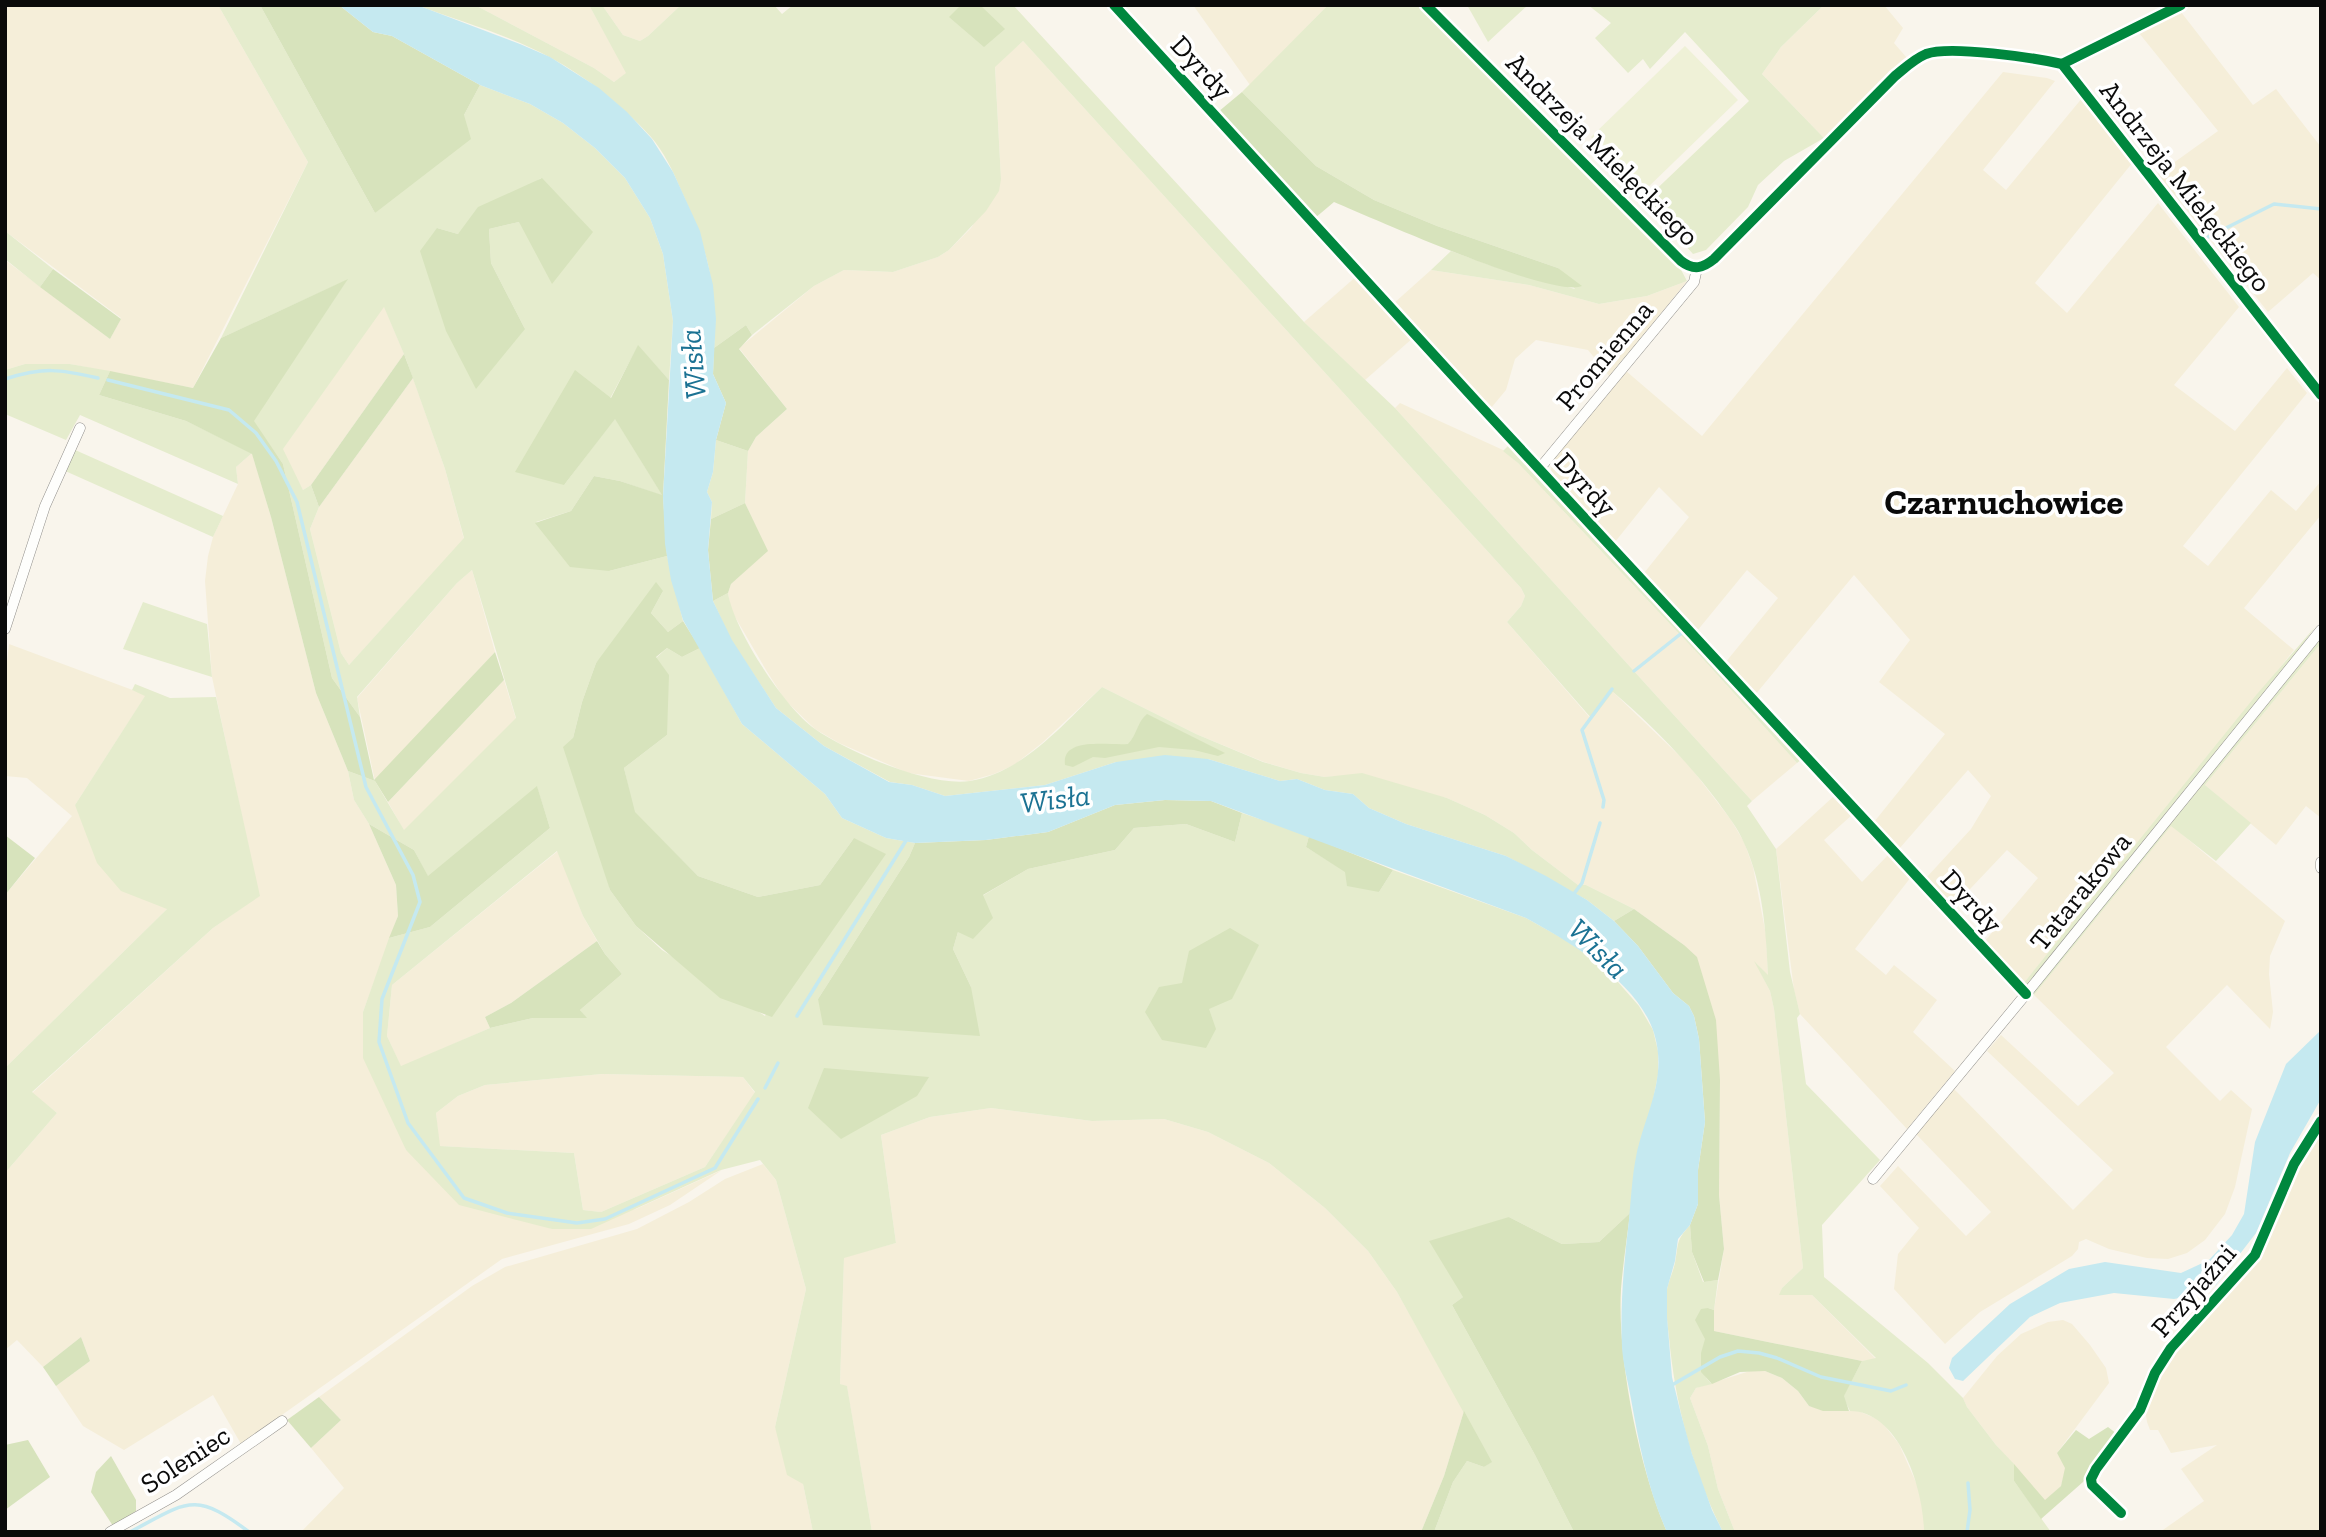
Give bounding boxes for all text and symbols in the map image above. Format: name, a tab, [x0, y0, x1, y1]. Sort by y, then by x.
street label: Dyrdy	[1164, 29, 1240, 107]
street label: Andrzeja Mielęckiego	[1499, 46, 1706, 253]
street label: Andrzeja Mielęckiego	[2093, 74, 2278, 298]
street label: Promienna	[1549, 293, 1660, 417]
water label: Wisła	[672, 328, 714, 400]
street label: Dyrdy	[1548, 446, 1624, 524]
district label: Czarnuchowice	[1885, 481, 2123, 523]
water label: Wisła	[1018, 777, 1092, 821]
street label: Tatarakowa	[2023, 825, 2138, 957]
street label: Dyrdy	[1934, 863, 2010, 941]
water label: Wisła	[1561, 912, 1635, 986]
street label: Przyjaźni	[2144, 1237, 2243, 1344]
street label: Soleniec	[134, 1418, 236, 1500]

